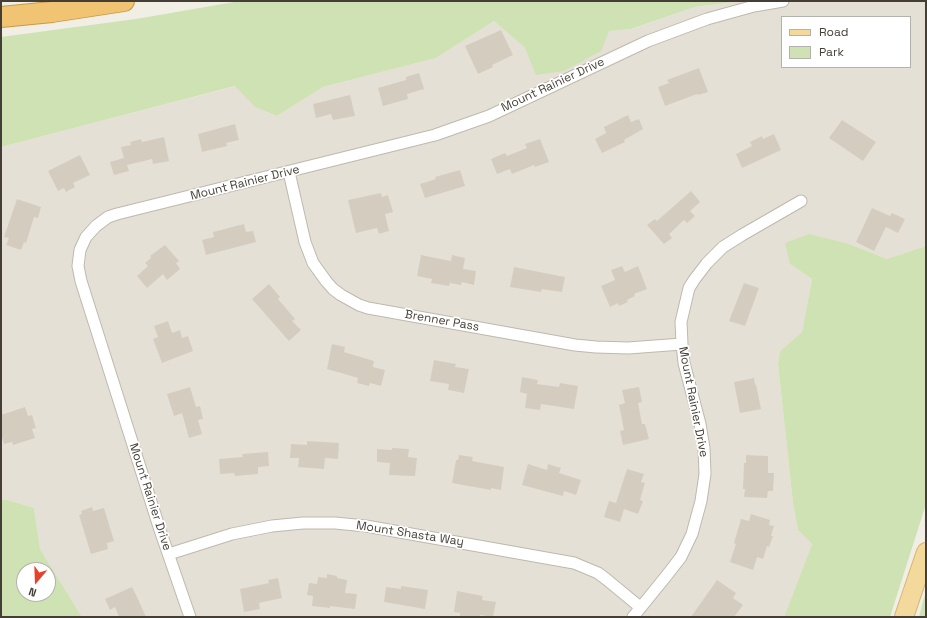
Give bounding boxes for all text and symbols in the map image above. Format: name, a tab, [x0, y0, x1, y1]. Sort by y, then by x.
legend	[781, 16, 911, 68]
text: Road	[819, 24, 848, 40]
text: Park	[819, 44, 844, 60]
street label: Mount Rainier Drive	[499, 55, 607, 115]
street label: Mount Rainier Drive	[189, 162, 301, 204]
street label: Brenner Pass	[404, 307, 480, 335]
street label: Mount Rainier Drive	[675, 346, 711, 458]
street label: Mount Rainier Drive	[126, 441, 174, 553]
street label: Mount Shasta Way	[355, 518, 465, 550]
north arrow	[16, 562, 56, 602]
text: N	[27, 585, 38, 600]

